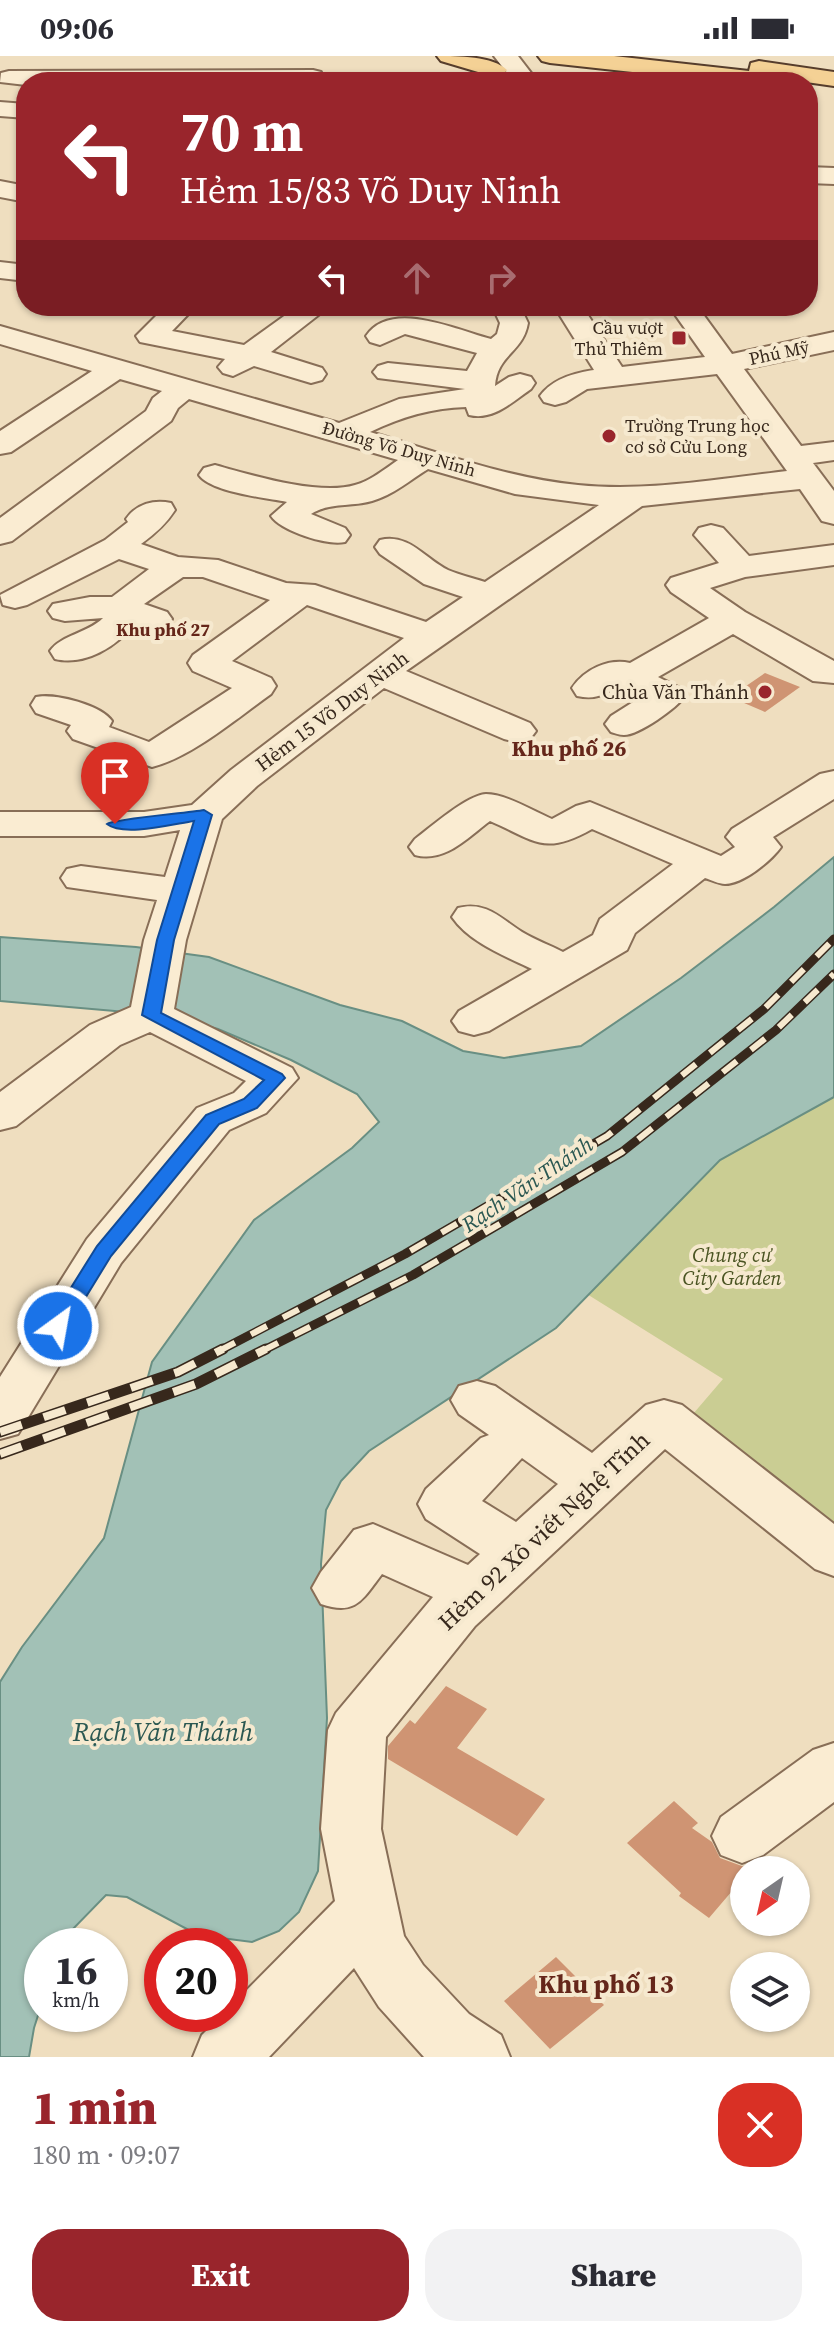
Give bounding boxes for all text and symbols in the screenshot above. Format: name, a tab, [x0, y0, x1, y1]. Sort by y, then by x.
text: 09:06	[40, 8, 114, 49]
text: 70 m	[180, 93, 303, 170]
icon: left	[48, 104, 152, 208]
text: Hẻm 15/83 Võ Duy Ninh	[180, 166, 561, 215]
icon: left	[311, 256, 355, 300]
icon: ahead	[395, 256, 439, 300]
icon: right	[479, 256, 523, 300]
place label: Cầu vượt Thủ Thiêm	[575, 315, 663, 361]
marker: Cầu vượt Thủ Thiêm	[670, 329, 688, 347]
street label: Phú Mỹ	[746, 334, 812, 371]
place label: Trường Trung học cơ sở Cửu Long	[625, 413, 770, 459]
street label: Đường Võ Duy Ninh	[319, 415, 479, 482]
marker: Trường Trung học cơ sở Cửu Long	[600, 427, 618, 445]
district label: Khu phố 27	[116, 617, 210, 642]
street label: Hẻm 15 Võ Duy Ninh	[250, 644, 414, 778]
place label: Chùa Văn Thánh	[602, 678, 749, 706]
marker: Chùa Văn Thánh	[756, 683, 774, 701]
district label: Khu phố 26	[512, 733, 626, 763]
pin	[81, 742, 149, 824]
icon: arrive	[93, 754, 137, 798]
water label: Rạch Văn Thánh	[454, 1129, 599, 1240]
park label: Chung cư City Garden	[682, 1241, 782, 1292]
position arrow	[16, 1284, 100, 1368]
street label: Hẻm 92 Xô viết Nghệ Tĩnh	[431, 1424, 657, 1638]
water label: Rạch Văn Thánh	[72, 1714, 253, 1750]
north arrow	[730, 1856, 810, 1936]
map controls	[730, 1856, 810, 2032]
speed limit sign: 20	[144, 1928, 248, 2032]
text: 16	[54, 1943, 98, 1997]
button: layers	[730, 1952, 810, 2032]
district label: Khu phố 13	[538, 1966, 674, 2002]
text: km/h	[52, 1986, 100, 2014]
text: 1 min	[32, 2074, 157, 2140]
button: close	[718, 2083, 802, 2167]
text: 180 m · 09:07	[32, 2137, 180, 2173]
button: Exit	[32, 2229, 409, 2321]
button: Share	[425, 2229, 802, 2321]

